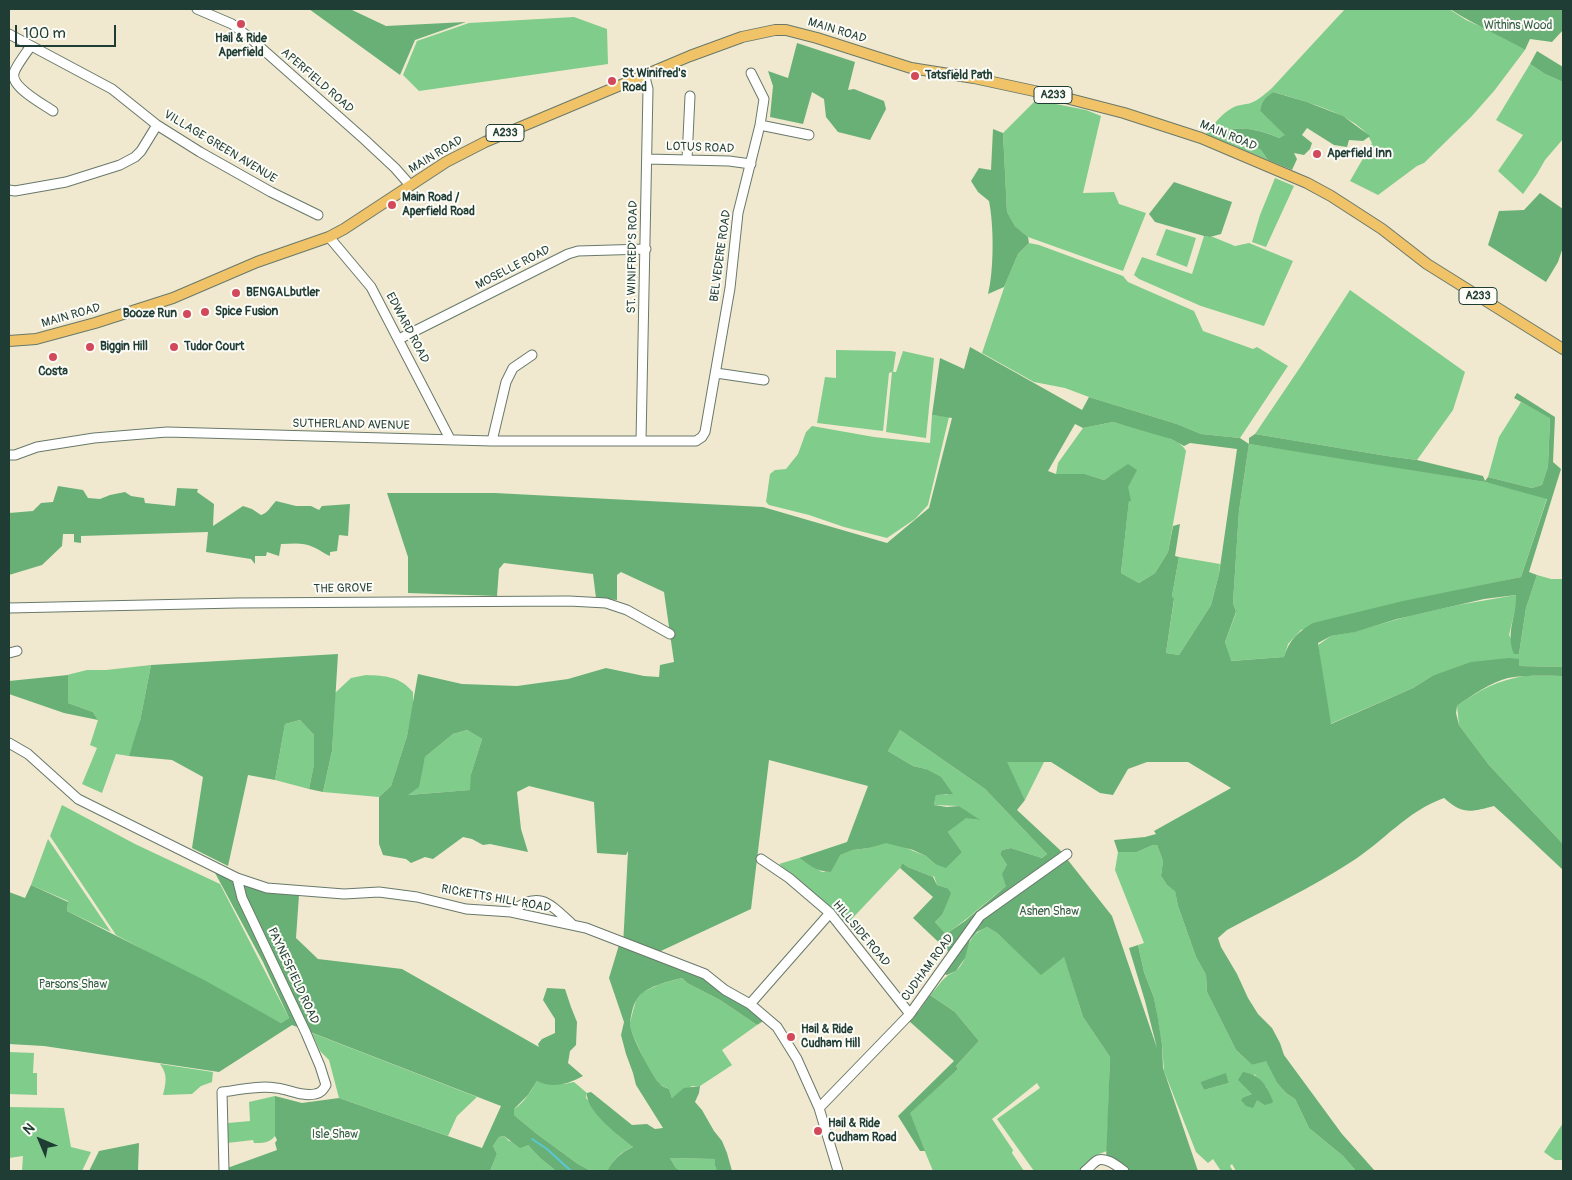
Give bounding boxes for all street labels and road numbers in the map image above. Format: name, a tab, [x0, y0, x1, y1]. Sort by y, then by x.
street label: MAIN ROAD	[806, 15, 868, 47]
street label: APERFIELD ROAD	[278, 46, 356, 116]
road number: A233	[1034, 86, 1072, 104]
street label: VILLAGE GREEN AVENUE	[161, 108, 279, 186]
street label: MAIN ROAD	[1197, 118, 1259, 154]
road number: A233	[486, 125, 524, 142]
street label: MAIN ROAD	[406, 133, 466, 177]
street label: LOTUS ROAD	[666, 140, 734, 156]
street label: ST. WINIFRED'S ROAD	[625, 200, 641, 314]
street label: BELVEDERE ROAD	[707, 209, 735, 303]
street label: MOSELLE ROAD	[473, 243, 553, 293]
road number: A233	[1459, 288, 1497, 304]
street label: EDWARD ROAD	[382, 290, 432, 366]
street label: MAIN ROAD	[40, 301, 102, 331]
street label: SUTHERLAND AVENUE	[292, 417, 410, 433]
street label: THE GROVE	[313, 581, 373, 597]
street label: RICKETTS HILL ROAD	[440, 882, 552, 916]
street label: HILLSIDE ROAD	[829, 898, 893, 970]
street label: PAYNESFIELD ROAD	[264, 925, 322, 1027]
street label: CUDHAM ROAD	[899, 932, 957, 1004]

